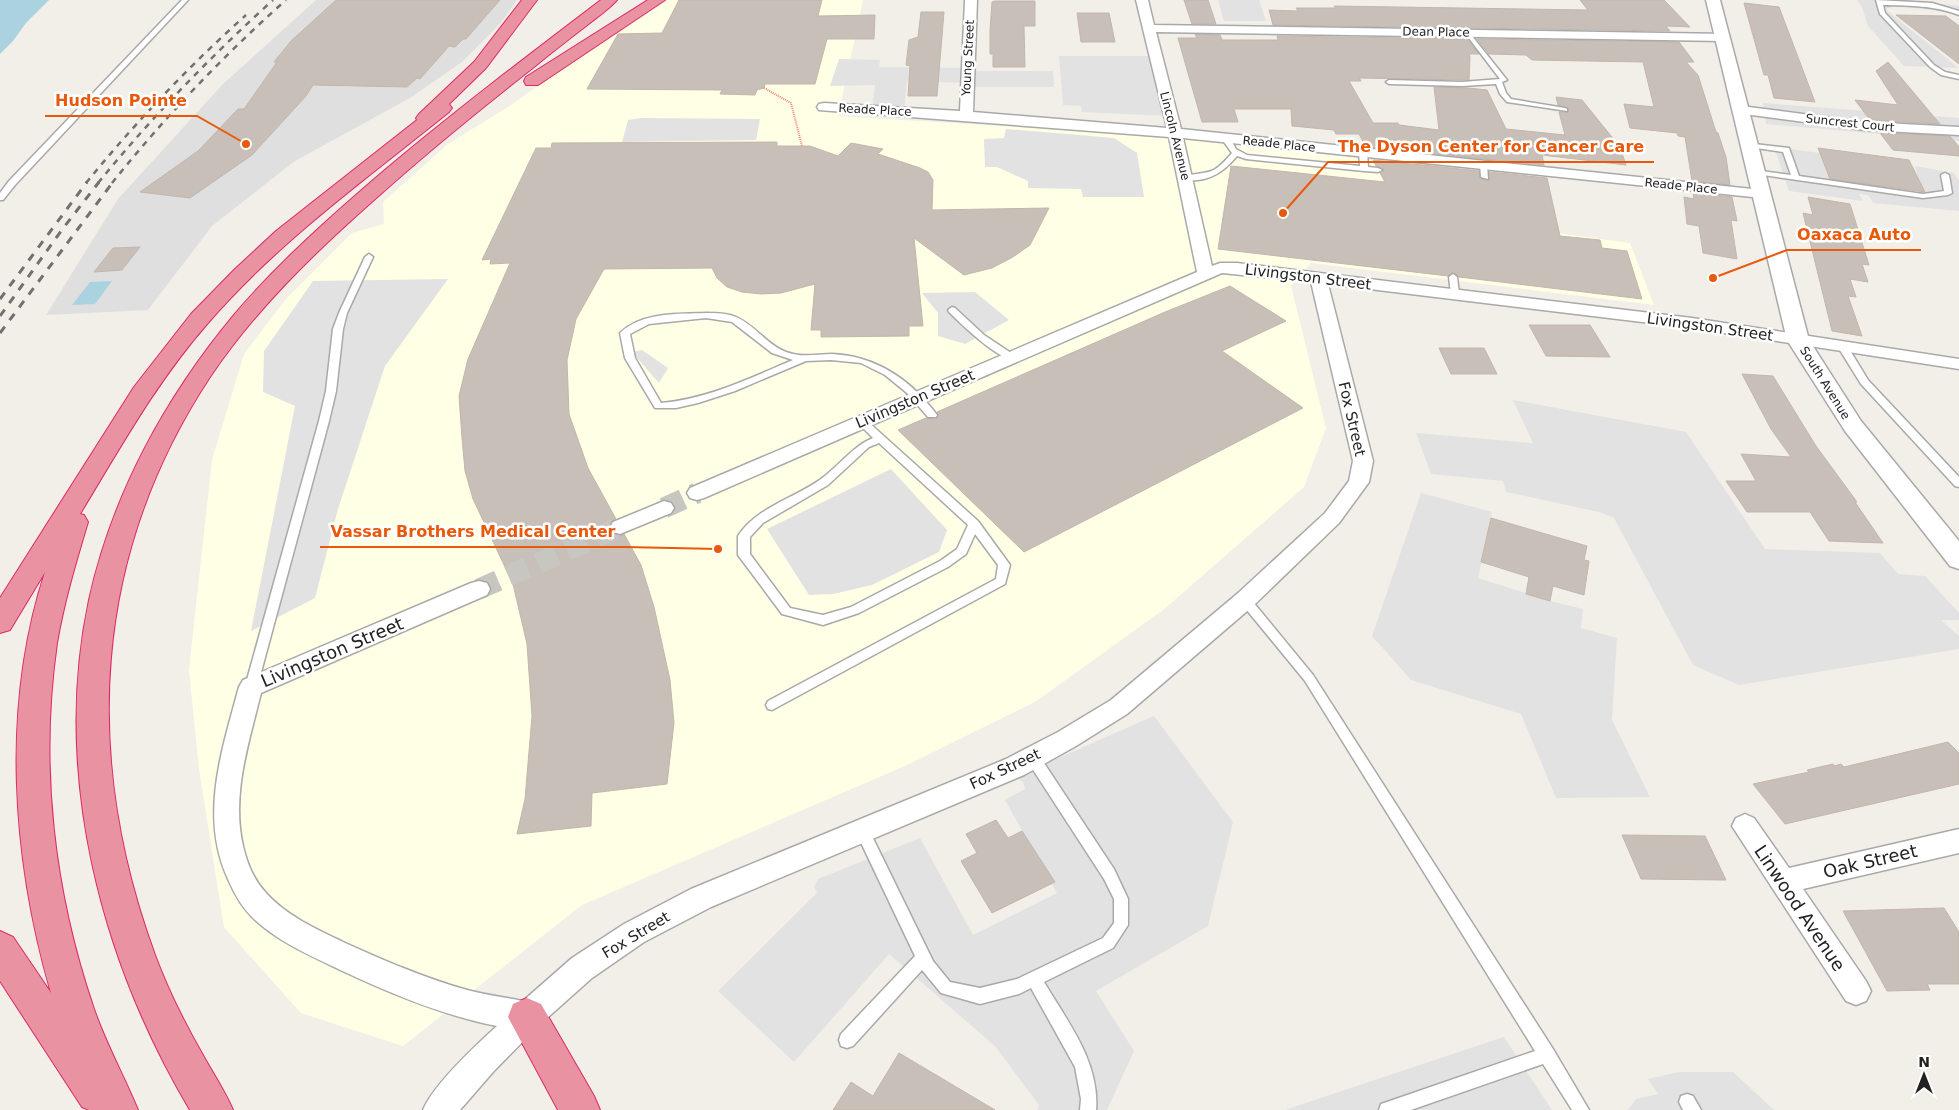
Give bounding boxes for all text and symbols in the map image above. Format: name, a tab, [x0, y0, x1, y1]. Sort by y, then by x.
street label: Young Street	[959, 19, 977, 97]
street label: Dean Place	[1402, 24, 1470, 40]
callout: Hudson Pointe	[45, 85, 197, 116]
street label: Lincoln Avenue	[1157, 90, 1193, 182]
text: Hudson Pointe	[55, 91, 187, 110]
street label: Reade Place	[838, 101, 912, 119]
street label: Suncrest Court	[1805, 111, 1895, 135]
callout: The Dyson Center for Cancer Care	[1328, 131, 1654, 162]
street label: Reade Place	[1242, 133, 1316, 155]
text: The Dyson Center for Cancer Care	[1338, 137, 1644, 156]
street label: Reade Place	[1644, 175, 1718, 197]
callout: Oaxaca Auto	[1787, 219, 1921, 250]
text: Oaxaca Auto	[1797, 225, 1911, 244]
street label: Livingston Street	[1244, 260, 1372, 294]
street label: Livingston Street	[1646, 309, 1774, 345]
street label: South Avenue	[1797, 344, 1853, 422]
street label: Livingston Street	[853, 366, 977, 432]
street label: Fox Street	[1335, 380, 1369, 458]
callout: Vassar Brothers Medical Center	[320, 516, 625, 547]
text: Vassar Brothers Medical Center	[331, 522, 616, 541]
street label: Livingston Street	[258, 612, 406, 692]
street label: Fox Street	[967, 745, 1043, 793]
street label: Oak Street	[1821, 840, 1919, 882]
street label: Linwood Avenue	[1750, 841, 1850, 975]
street label: Fox Street	[599, 908, 673, 962]
north arrow	[1899, 1050, 1949, 1100]
text: N	[1918, 1054, 1930, 1070]

